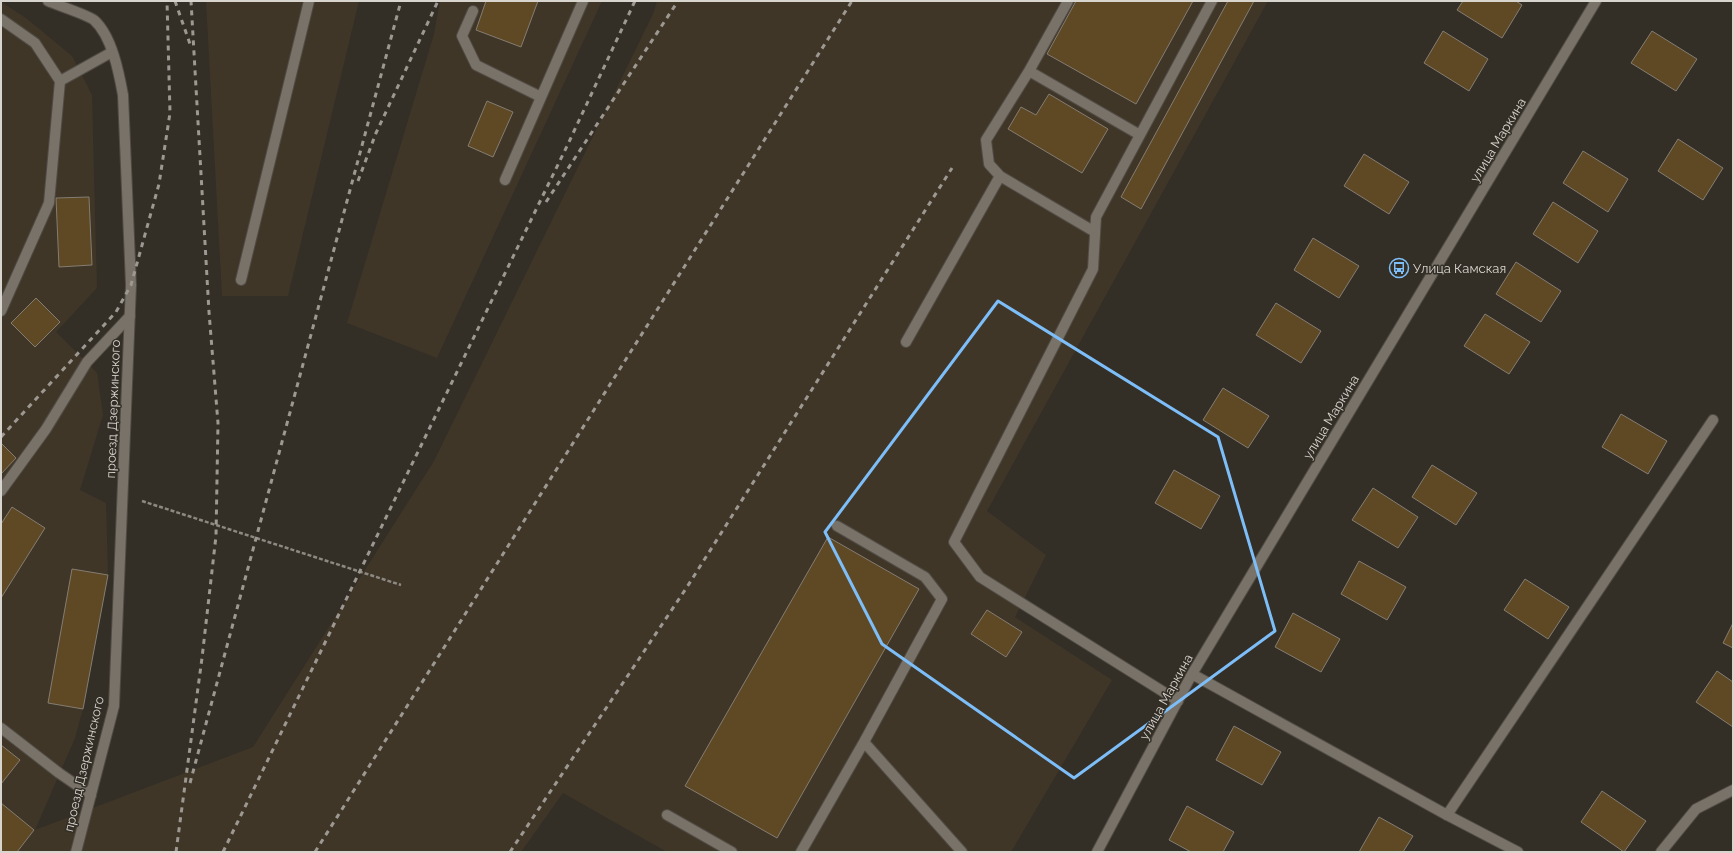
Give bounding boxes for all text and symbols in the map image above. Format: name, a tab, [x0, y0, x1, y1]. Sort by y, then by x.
street label: улица Маркина	[1467, 95, 1529, 185]
bus stop icon: Улица Камская	[1388, 257, 1410, 279]
place label: Улица Камская	[1413, 261, 1506, 276]
street label: проезд Дзержинского	[103, 339, 123, 479]
street label: улица Маркина	[1300, 372, 1362, 462]
street label: улица Маркина	[1136, 652, 1196, 742]
street label: проезд Дзержинского	[61, 694, 107, 833]

